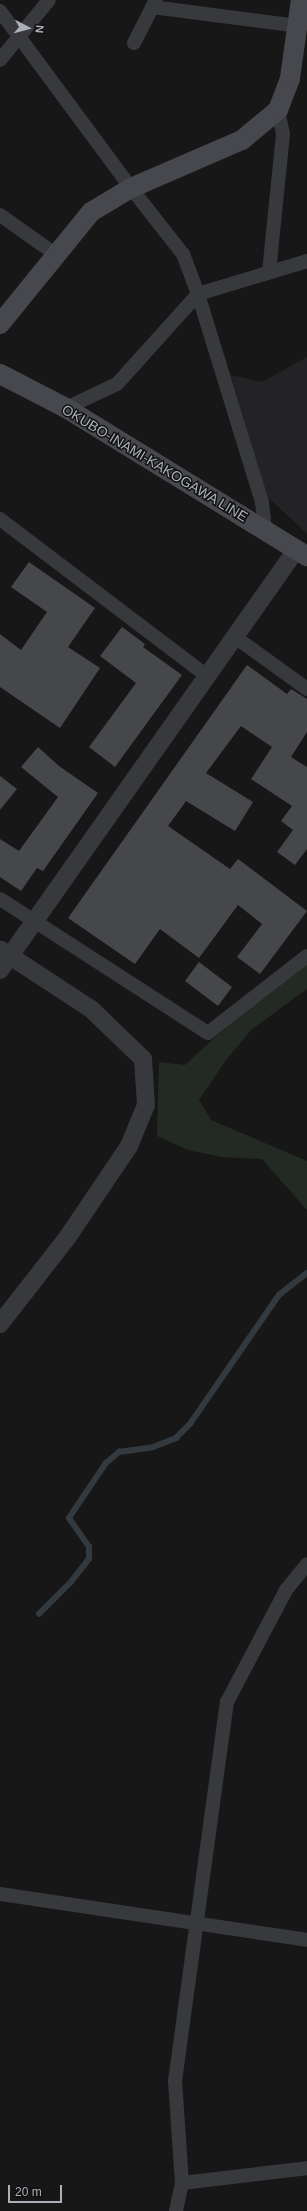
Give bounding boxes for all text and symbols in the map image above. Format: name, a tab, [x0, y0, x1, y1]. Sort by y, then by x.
north arrow	[8, 8, 48, 48]
text: N	[34, 25, 46, 34]
street label: OKUBO-INAMI-KAKOGAWA LINE	[59, 401, 251, 525]
scale bar	[10, 2177, 64, 2203]
text: 20 m	[15, 2185, 42, 2199]

